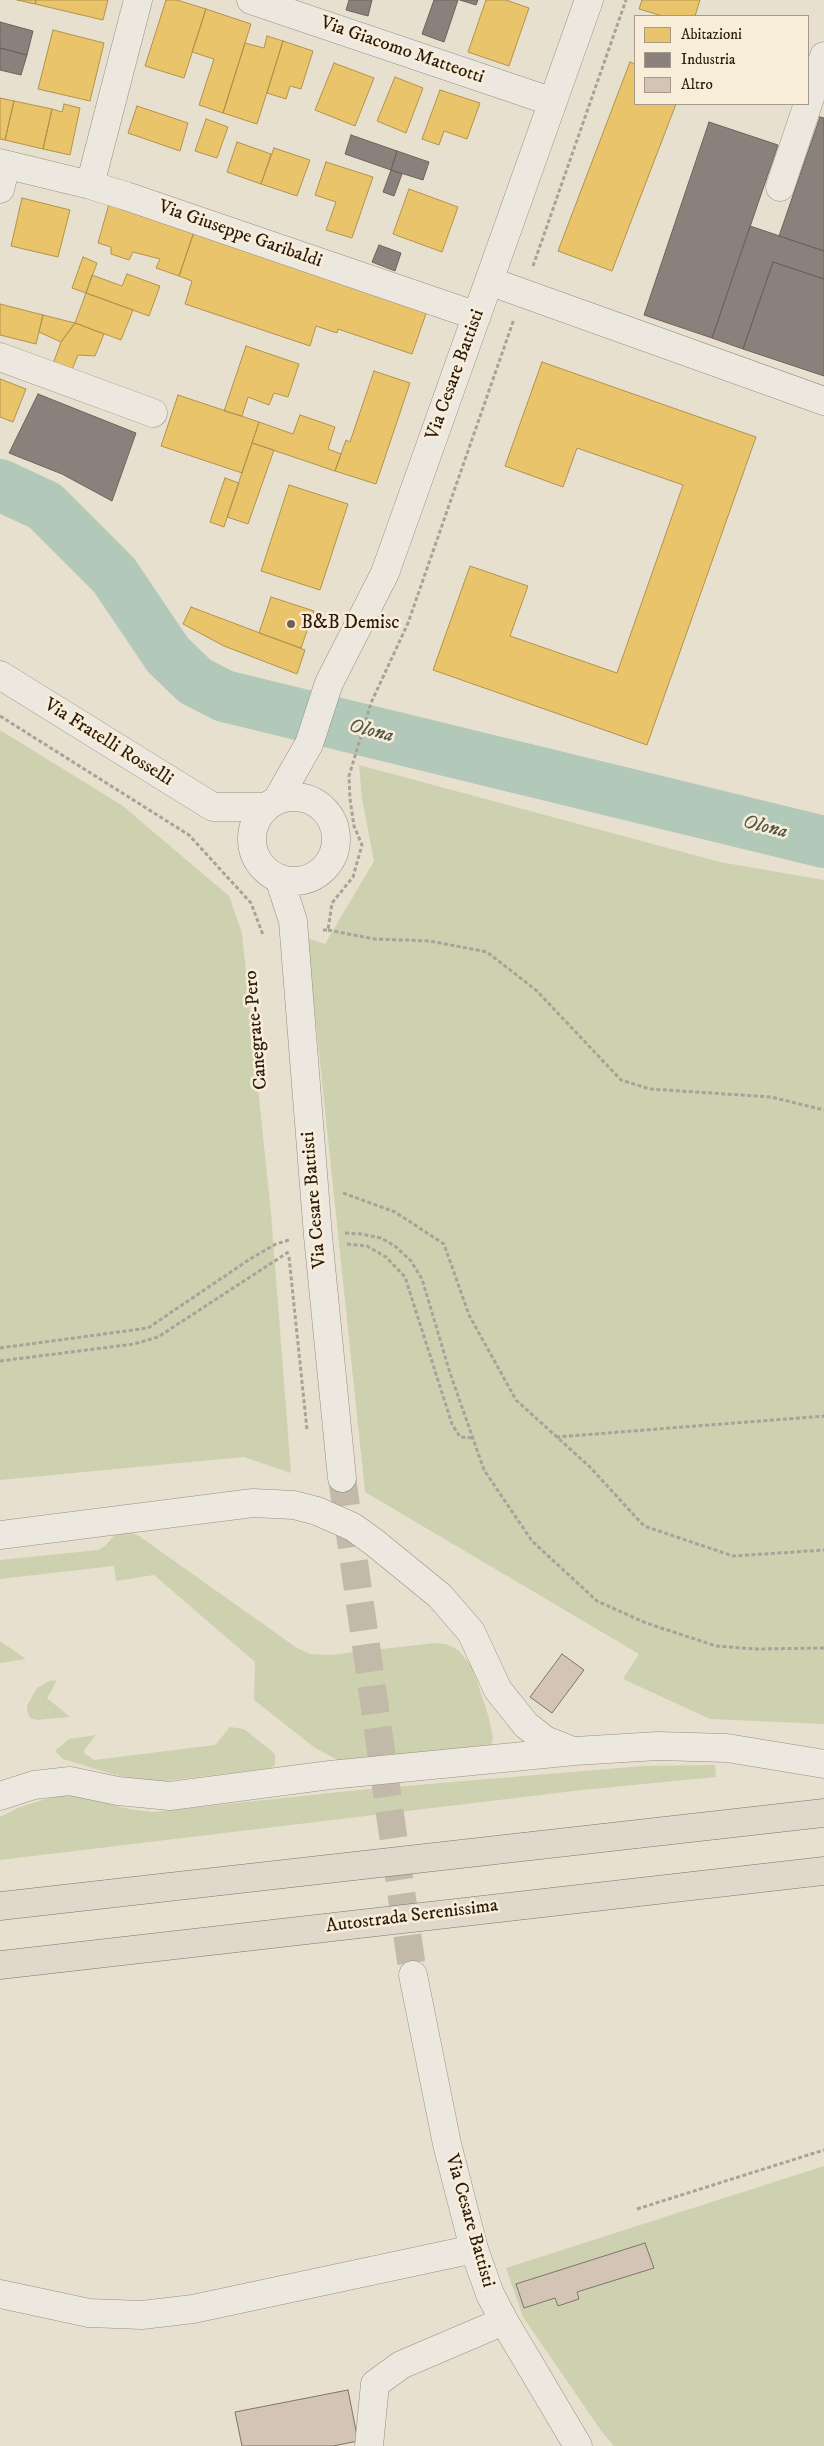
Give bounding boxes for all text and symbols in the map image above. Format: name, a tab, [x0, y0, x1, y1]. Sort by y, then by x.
street label: Via Giacomo Matteotti	[317, 12, 487, 90]
legend	[634, 15, 809, 105]
text: Abitazioni	[681, 25, 742, 44]
text: Industria	[681, 50, 735, 69]
text: Altro	[681, 75, 713, 94]
street label: Via Giuseppe Garibaldi	[155, 196, 325, 274]
street label: Via Cesare Battisti	[422, 307, 490, 443]
place label: B&B Demisc	[301, 613, 399, 635]
marker: B&B Demisc	[285, 618, 297, 630]
street label: Via Fratelli Rosselli	[39, 694, 177, 792]
water label: Olona	[346, 715, 396, 749]
water label: Olona	[740, 811, 790, 845]
street label: Canegrate-Pero	[240, 970, 274, 1090]
street label: Via Cesare Battisti	[298, 1131, 332, 1269]
street label: Autostrada Serenissima	[325, 1895, 499, 1939]
street label: Via Cesare Battisti	[439, 2152, 499, 2290]

